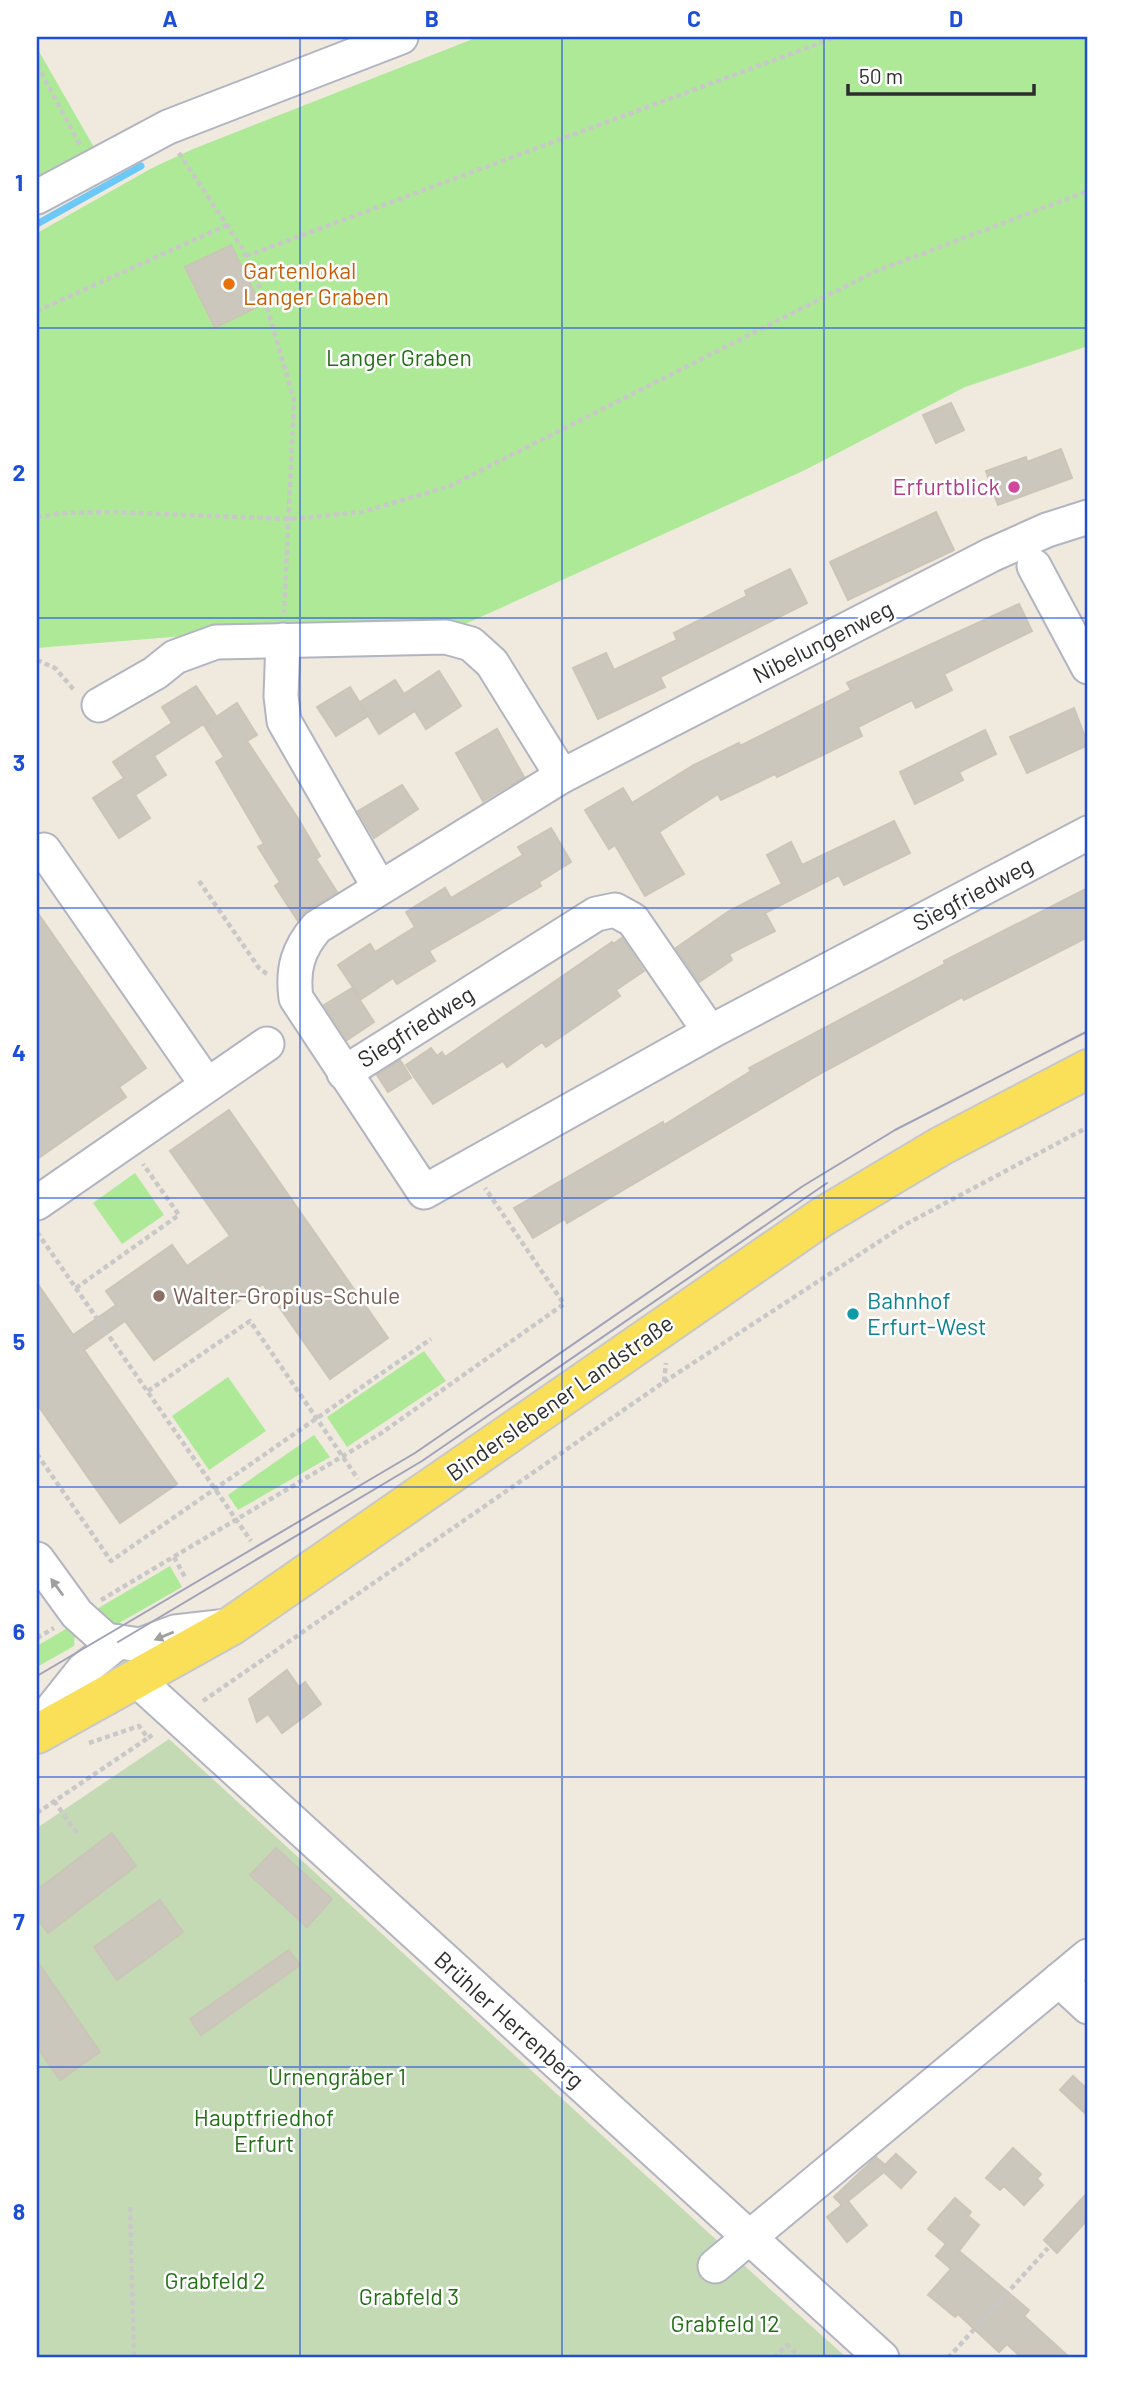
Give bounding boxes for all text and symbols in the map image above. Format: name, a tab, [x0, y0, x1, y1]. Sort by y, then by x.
text: A	[162, 4, 178, 32]
text: B	[425, 4, 439, 32]
text: C	[687, 4, 701, 32]
text: D	[949, 4, 963, 32]
scale bar	[848, 52, 1034, 96]
text: 50 m	[859, 63, 903, 88]
text: 1	[15, 168, 23, 196]
place label: Gartenlokal Langer Graben	[243, 256, 389, 310]
marker: Gartenlokal Langer Graben	[221, 276, 237, 292]
park label: Langer Graben	[326, 343, 472, 371]
text: 2	[13, 458, 25, 486]
place label: Erfurtblick	[893, 472, 1000, 500]
marker: Erfurtblick	[1006, 479, 1022, 495]
street label: Nibelungenweg	[748, 594, 897, 688]
text: 3	[13, 748, 25, 776]
street label: Siegfriedweg	[908, 850, 1037, 936]
street label: Siegfriedweg	[352, 979, 479, 1073]
text: 4	[12, 1038, 26, 1066]
place label: Walter-Gropius-Schule	[173, 1281, 400, 1309]
place label: Bahnhof Erfurt-West	[867, 1286, 986, 1340]
marker: Walter-Gropius-Schule	[151, 1288, 167, 1304]
marker: Bahnhof Erfurt-West	[845, 1306, 861, 1322]
street label: Binderslebener Landstraße	[441, 1308, 678, 1486]
text: 5	[13, 1327, 25, 1355]
one-way arrow	[50, 1578, 64, 1596]
text: 6	[13, 1617, 25, 1645]
one-way arrow	[153, 1631, 174, 1642]
text: 7	[13, 1907, 25, 1935]
street label: Brühler Herrenberg	[429, 1945, 590, 2094]
park label: Urnengräber 1	[268, 2062, 406, 2090]
park label: Hauptfriedhof Erfurt	[194, 2103, 334, 2157]
text: 8	[13, 2197, 25, 2225]
park label: Grabfeld 2	[165, 2266, 265, 2294]
park label: Grabfeld 3	[359, 2282, 459, 2310]
park label: Grabfeld 12	[671, 2309, 779, 2337]

